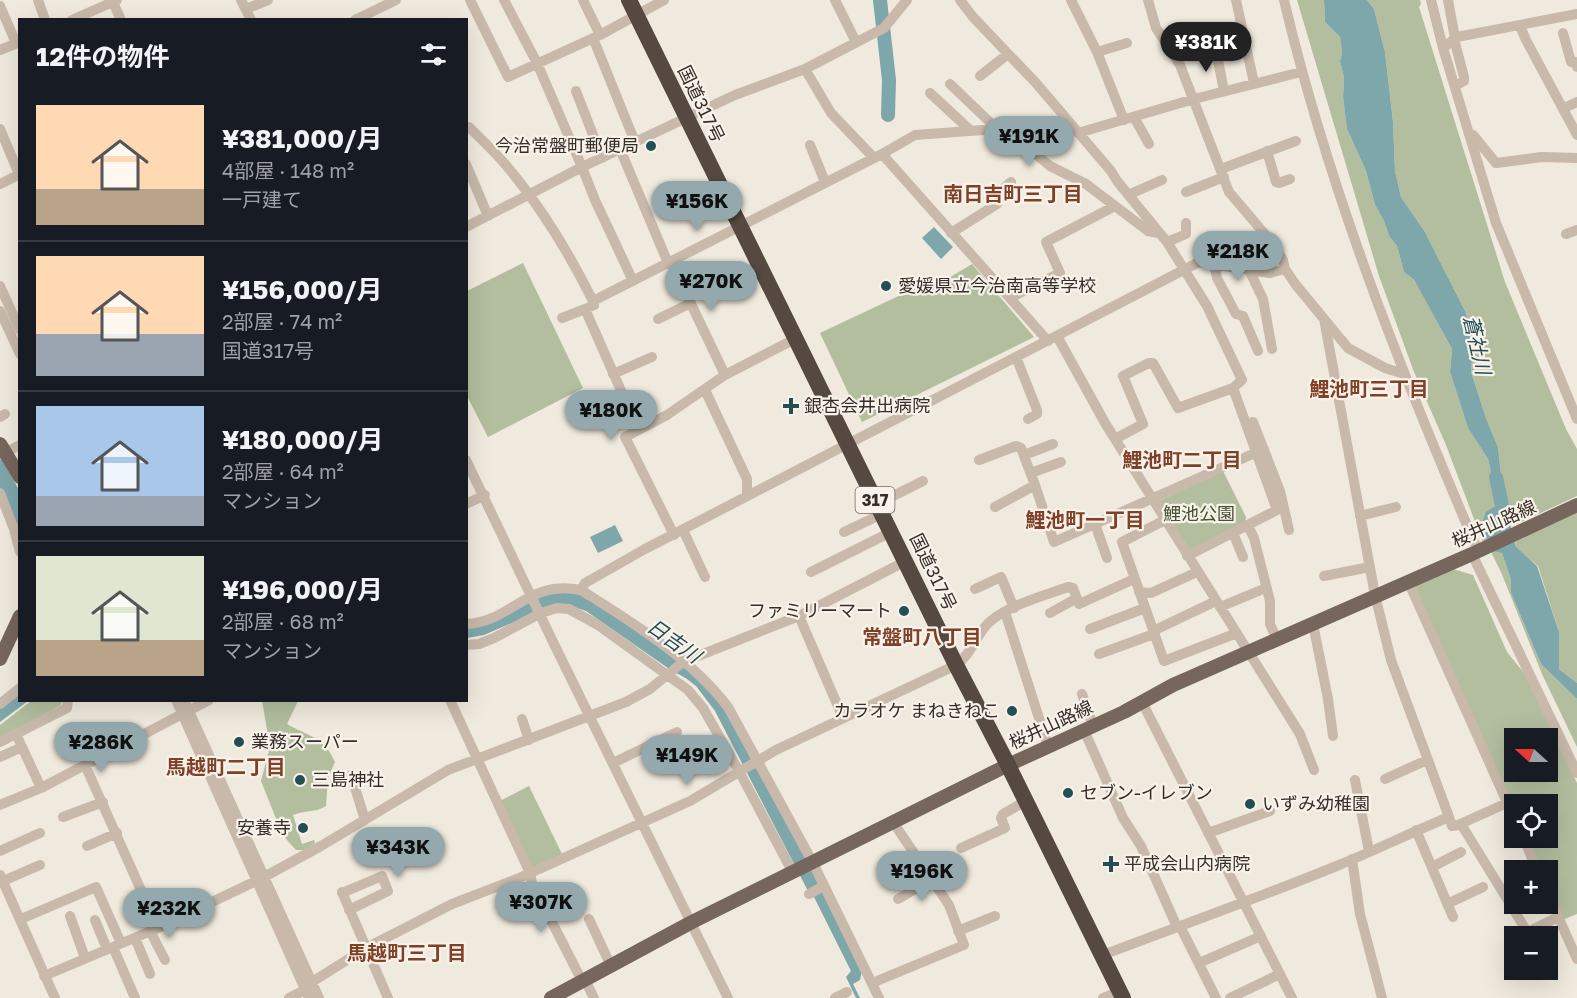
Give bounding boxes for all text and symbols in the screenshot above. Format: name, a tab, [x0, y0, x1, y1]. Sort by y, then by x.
pin: ¥381K	[1164, 22, 1248, 73]
text: ¥381K	[1175, 29, 1238, 53]
icon: filters	[417, 38, 450, 71]
text: 12件の物件	[36, 41, 169, 72]
street label: 国道317号	[674, 62, 730, 146]
pin: ¥191K	[987, 116, 1071, 167]
text: ¥381,000/月	[222, 123, 383, 154]
text: ¥191K	[999, 123, 1060, 147]
icon: home	[84, 129, 156, 201]
place label: 今治常盤町郵便局	[495, 134, 639, 156]
marker: 今治常盤町郵便局	[644, 139, 658, 153]
text: 4部屋 · 148 m²	[222, 158, 354, 182]
pin: ¥156K	[655, 181, 739, 232]
district label: 南日吉町三丁目	[943, 181, 1083, 205]
text: 一戸建て	[222, 187, 302, 211]
text: ¥156K	[666, 188, 728, 212]
pin: ¥218K	[1196, 231, 1280, 282]
text: ¥218K	[1207, 238, 1270, 262]
pin: ¥270K	[669, 261, 753, 312]
text: ¥270K	[679, 268, 743, 292]
text: ¥156,000/月	[222, 274, 382, 305]
place label: 愛媛県立今治南高等学校	[898, 274, 1096, 296]
marker: 愛媛県立今治南高等学校	[879, 279, 893, 293]
icon: home	[84, 280, 156, 352]
text: 2部屋 · 74 m²	[222, 309, 342, 333]
water label: 蒼社川	[1460, 313, 1497, 379]
text: 国道317号	[222, 338, 314, 362]
district label: 鯉池町三丁目	[1309, 376, 1429, 400]
pin: ¥180K	[569, 390, 653, 441]
place label: 銀杏会井出病院	[804, 394, 930, 416]
text: ¥180K	[579, 397, 643, 421]
marker: 銀杏会井出病院	[782, 397, 800, 415]
text: ¥180,000/月	[222, 424, 384, 455]
icon: home	[84, 430, 156, 502]
district label: 鯉池町二丁目	[1122, 447, 1242, 471]
text: 2部屋 · 64 m²	[222, 459, 344, 483]
road number: 317	[856, 487, 894, 513]
text: マンション	[222, 488, 322, 512]
street label: 桜井山路線	[1448, 495, 1539, 551]
park label: 鯉池公園	[1163, 502, 1235, 524]
district label: 鯉池町一丁目	[1025, 507, 1145, 531]
street label: 国道317号	[906, 530, 962, 614]
text: ¥196,000/月	[222, 574, 383, 605]
icon: home	[84, 580, 156, 652]
place label: ファミリーマート	[748, 599, 892, 621]
marker: ファミリーマート	[897, 604, 911, 618]
text: 2部屋 · 68 m²	[222, 609, 344, 633]
water label: 日吉川	[643, 613, 708, 668]
district label: 常盤町八丁目	[862, 624, 982, 648]
text: マンション	[222, 638, 322, 662]
street label: 桜井山路線	[1005, 695, 1096, 753]
place label: カラオケ まねきねこ	[834, 699, 1000, 721]
marker: カラオケ まねきねこ	[1005, 704, 1019, 718]
pin: ¥286K	[59, 722, 143, 773]
north arrow	[1504, 728, 1558, 782]
map controls	[1504, 728, 1558, 980]
text: ¥286K	[68, 729, 134, 753]
place label: 業務スーパー	[251, 730, 359, 752]
marker: 業務スーパー	[232, 735, 246, 749]
pin: ¥149K	[645, 735, 729, 786]
text: ¥149K	[655, 742, 719, 766]
district label: 馬越町二丁目	[166, 754, 286, 778]
place label: 三島神社	[312, 768, 384, 790]
marker: 三島神社	[293, 773, 307, 787]
place label: セブン-イレブン	[1080, 781, 1213, 803]
marker: セブン-イレブン	[1061, 786, 1075, 800]
place label: いずみ幼稚園	[1262, 792, 1370, 814]
button: locate	[1504, 794, 1558, 848]
marker: いずみ幼稚園	[1243, 797, 1257, 811]
place label: 安養寺	[237, 816, 291, 838]
marker: 安養寺	[296, 821, 310, 835]
pin: ¥343K	[356, 827, 440, 878]
text: ¥343K	[366, 834, 430, 858]
pin: ¥196K	[880, 851, 964, 902]
place label: 平成会山内病院	[1124, 852, 1250, 874]
marker: 平成会山内病院	[1102, 855, 1120, 873]
text: ¥196K	[890, 858, 954, 882]
button: +	[1504, 860, 1558, 914]
pin: ¥307K	[499, 882, 583, 933]
pin: ¥232K	[127, 888, 211, 939]
text: ¥307K	[509, 889, 573, 913]
text: ¥232K	[137, 895, 201, 919]
button: −	[1504, 926, 1558, 980]
district label: 馬越町三丁目	[347, 940, 467, 964]

